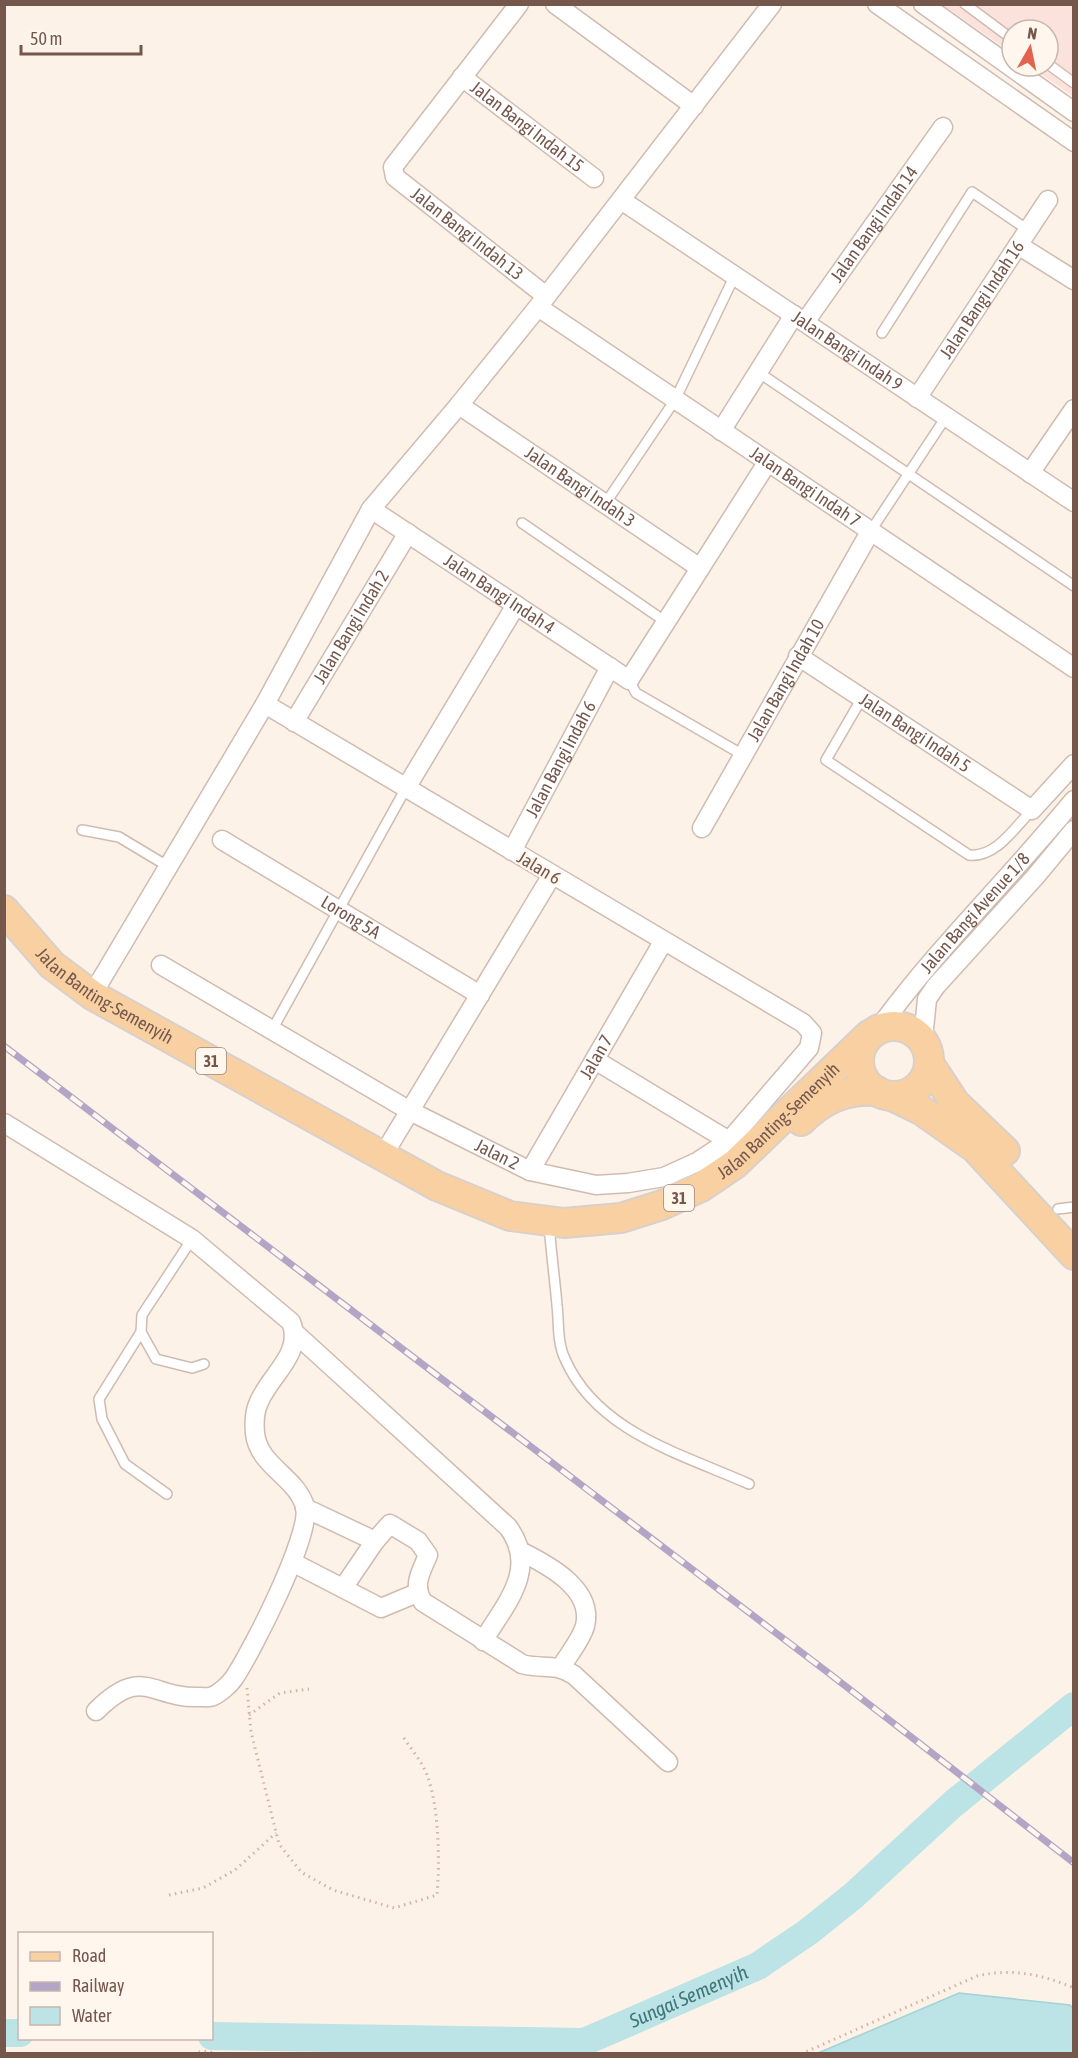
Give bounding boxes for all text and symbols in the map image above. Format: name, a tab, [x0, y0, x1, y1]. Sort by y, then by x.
scale bar	[21, 18, 141, 56]
north arrow	[1000, 18, 1060, 78]
text: N	[1026, 24, 1038, 43]
text: 50 m	[30, 28, 62, 49]
street label: Jalan Bangi Indah 15	[467, 76, 588, 176]
street label: Jalan Bangi Indah 14	[826, 162, 922, 286]
street label: Jalan Bangi Indah 13	[407, 183, 528, 284]
street label: Jalan Bangi Indah 16	[935, 236, 1028, 362]
street label: Jalan Bangi Indah 9	[788, 306, 907, 395]
street label: Jalan Bangi Indah 3	[521, 442, 639, 531]
street label: Jalan Bangi Indah 7	[746, 442, 864, 531]
street label: Jalan Bangi Indah 4	[440, 549, 559, 638]
street label: Jalan Bangi Indah 2	[309, 566, 393, 687]
street label: Jalan Bangi Indah 10	[743, 615, 828, 745]
street label: Jalan Bangi Indah 5	[856, 688, 975, 777]
street label: Jalan Bangi Indah 6	[521, 697, 600, 821]
street label: Jalan 6	[514, 846, 565, 889]
street label: Jalan Bangi Avenue 1/8	[916, 848, 1034, 977]
street label: Lorong 5A	[317, 891, 384, 943]
street label: Jalan Banting-Semenyih	[32, 943, 177, 1048]
street label: Jalan 7	[575, 1031, 617, 1082]
road number: 31	[196, 1048, 226, 1074]
street label: Jalan Banting-Semenyih	[713, 1058, 844, 1183]
street label: Jalan 2	[472, 1134, 523, 1174]
road number: 31	[664, 1185, 694, 1211]
legend	[18, 1932, 213, 2040]
text: Road	[72, 1945, 106, 1966]
water label: Sungai Semenyih	[625, 1960, 751, 2032]
text: Railway	[72, 1975, 124, 1996]
text: Water	[72, 2005, 112, 2026]

